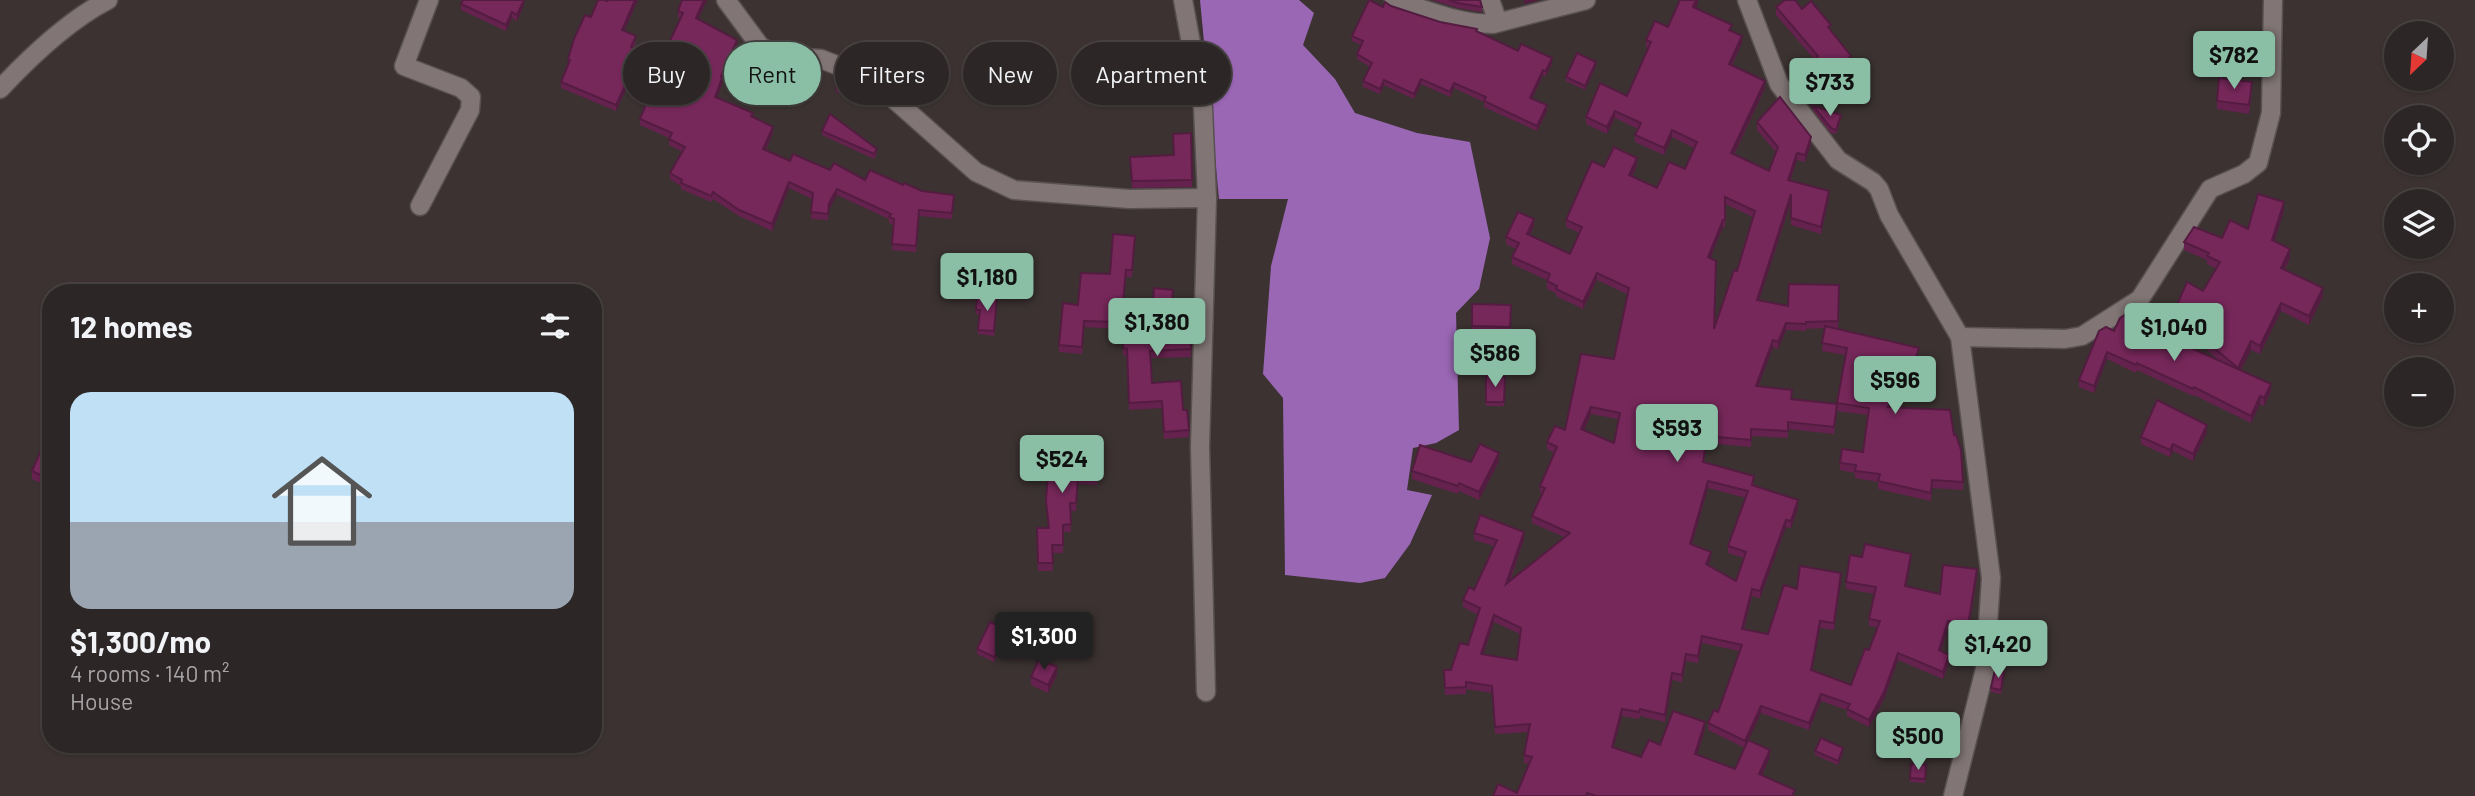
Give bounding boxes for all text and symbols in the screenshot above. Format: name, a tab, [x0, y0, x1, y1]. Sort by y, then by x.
north arrow	[2384, 21, 2454, 91]
map controls	[2384, 21, 2454, 427]
pin: $782	[2193, 32, 2275, 91]
text: $782	[2209, 40, 2259, 68]
chip: Buy	[623, 42, 710, 105]
chip: Rent	[724, 42, 821, 105]
chip: Filters	[835, 42, 949, 105]
chip: New	[963, 42, 1057, 105]
chip: Apartment	[1071, 42, 1231, 105]
pin: $733	[1789, 58, 1871, 118]
text: $733	[1805, 67, 1855, 95]
button: locate	[2384, 105, 2454, 175]
button: layers	[2384, 189, 2454, 259]
pin: $1,180	[930, 254, 1044, 313]
text: $1,180	[956, 262, 1018, 290]
button: +	[2384, 273, 2454, 343]
pin: $1,380	[1100, 298, 1214, 358]
pin: $1,040	[2117, 304, 2231, 363]
icon: filters	[536, 307, 574, 345]
text: $1,380	[1124, 307, 1190, 335]
text: 12 homes	[70, 308, 193, 344]
text: $1,040	[2141, 312, 2207, 340]
pin: $586	[1454, 330, 1536, 389]
text: $586	[1470, 338, 1520, 366]
pin: $596	[1854, 356, 1936, 416]
button: −	[2384, 357, 2454, 427]
text: $596	[1870, 365, 1920, 393]
pin: $593	[1636, 405, 1718, 464]
text: $593	[1652, 413, 1702, 441]
pin: $524	[1021, 435, 1103, 495]
icon: home	[259, 438, 385, 564]
text: $524	[1036, 444, 1088, 472]
pin: $1,300	[987, 612, 1101, 672]
pin: $1,420	[1941, 620, 2055, 680]
text: $1,300	[1011, 621, 1077, 649]
text: $1,300/mo	[70, 623, 211, 659]
text: $1,420	[1964, 629, 2032, 657]
text: 4 rooms · 140 m²	[70, 659, 230, 687]
text: House	[70, 687, 133, 715]
pin: $500	[1877, 712, 1959, 772]
text: $500	[1892, 721, 1944, 749]

